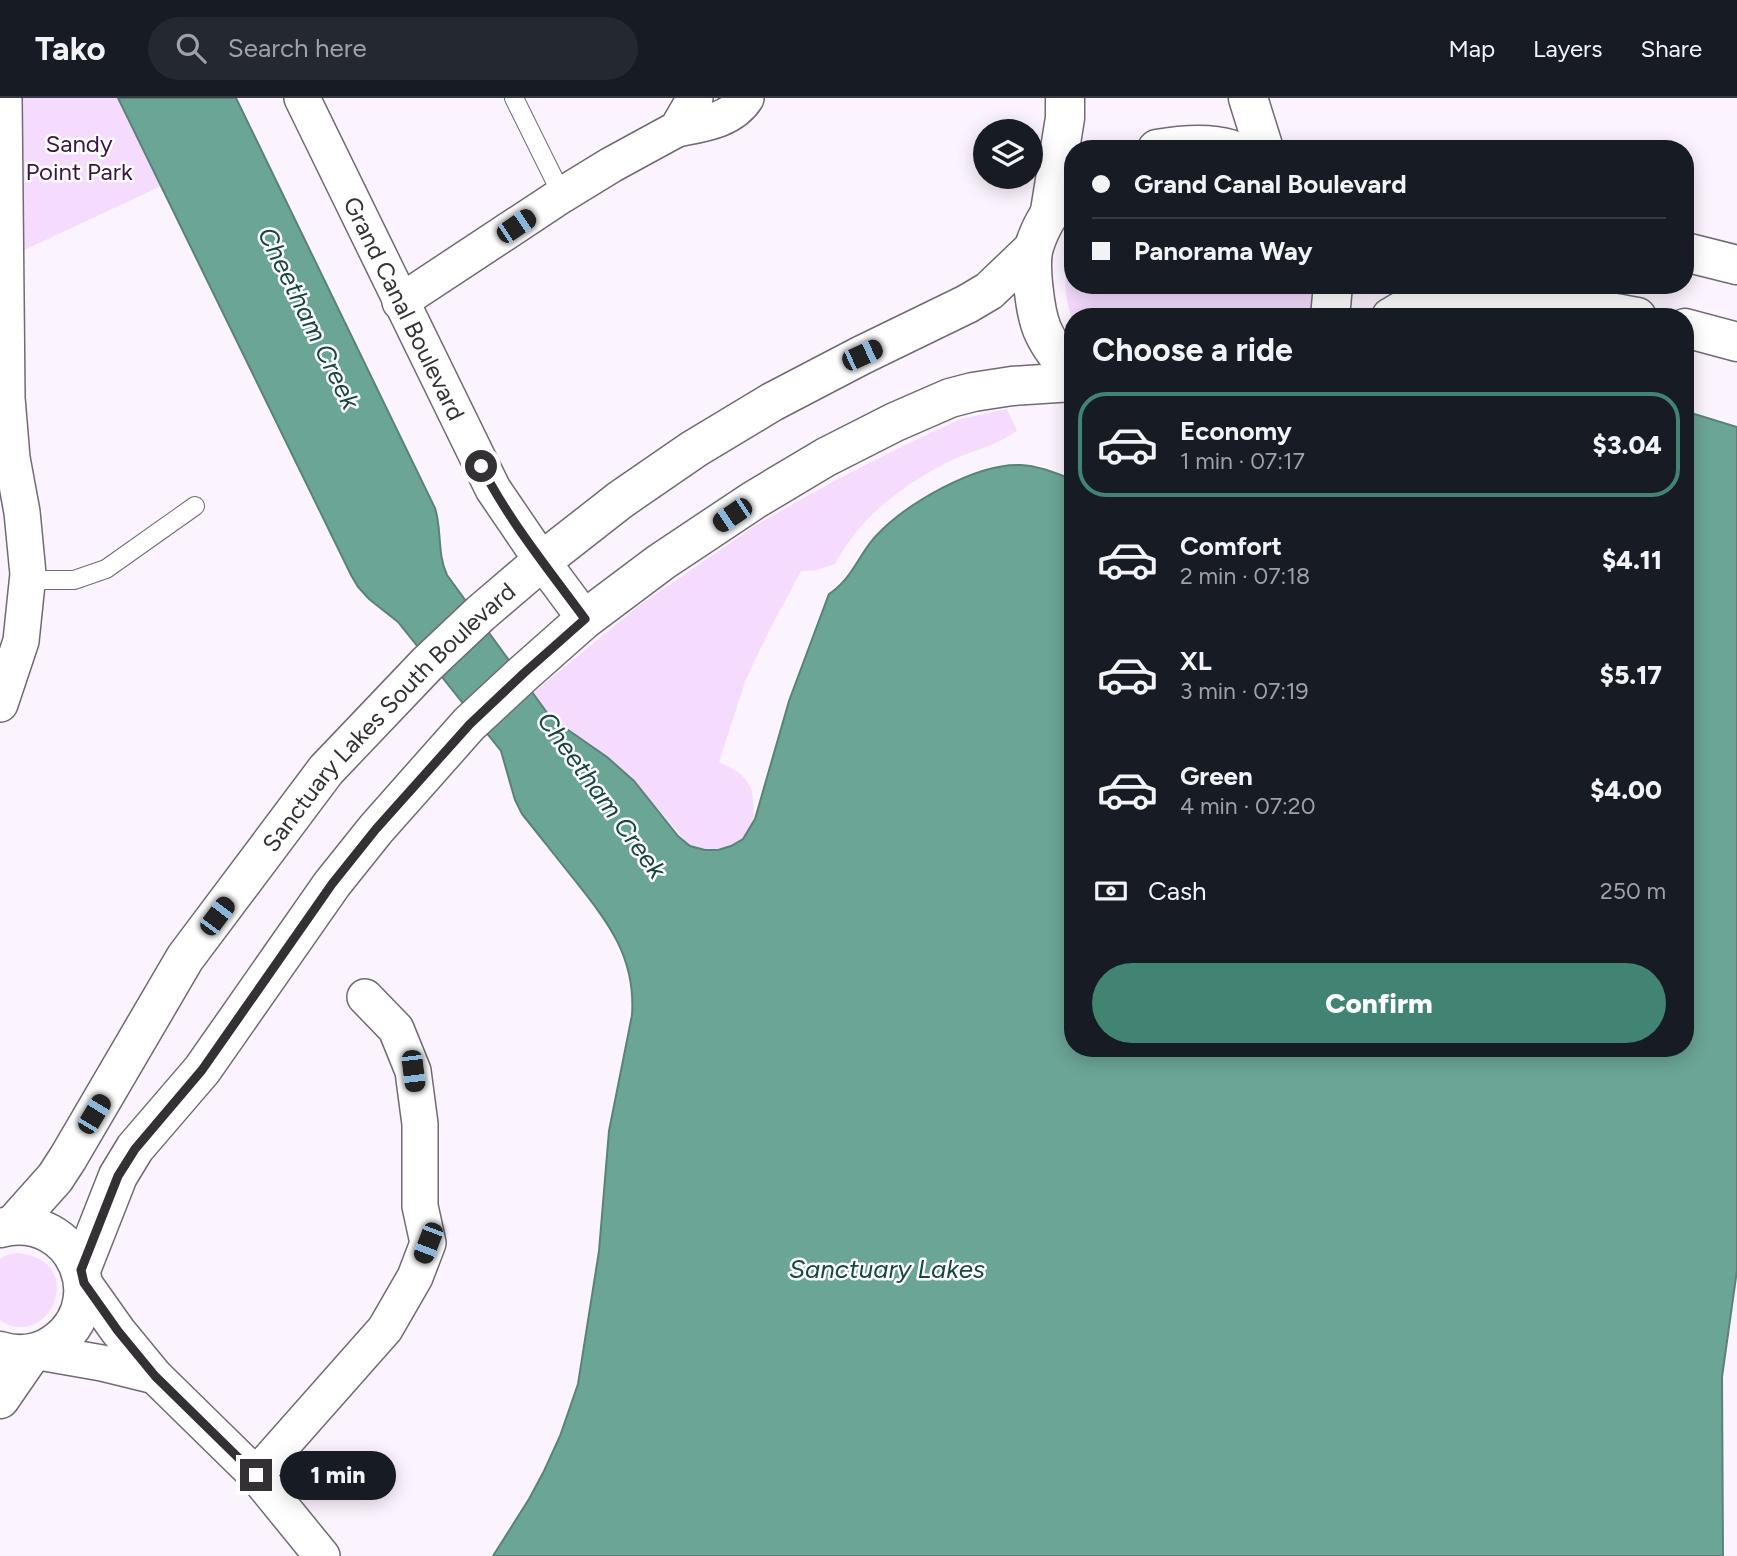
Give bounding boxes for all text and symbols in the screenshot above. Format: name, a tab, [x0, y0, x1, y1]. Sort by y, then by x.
search box	[148, 17, 638, 80]
text: Tako	[35, 29, 106, 68]
icon: search	[172, 29, 210, 67]
text: Search here	[228, 32, 367, 64]
text: Map	[1448, 34, 1495, 63]
text: Layers	[1533, 34, 1602, 63]
text: Share	[1640, 34, 1702, 63]
map controls	[973, 119, 1043, 189]
button: layers	[973, 119, 1043, 189]
park label: Sandy Point Park	[25, 129, 133, 186]
text: Grand Canal Boulevard	[1134, 168, 1407, 200]
street label: Grand Canal Boulevard	[338, 192, 472, 425]
car	[493, 206, 540, 246]
water label: Cheetham Creek	[251, 222, 368, 416]
text: Panorama Way	[1134, 235, 1313, 267]
text: Choose a ride	[1092, 331, 1293, 369]
car	[839, 337, 886, 373]
icon: car	[1096, 413, 1159, 476]
text: Economy	[1180, 415, 1292, 447]
text: $3.04	[1593, 429, 1662, 461]
text: 1 min · 07:17	[1180, 447, 1305, 475]
route start	[465, 450, 497, 482]
car	[709, 495, 756, 535]
icon: car	[1096, 528, 1159, 591]
text: Comfort	[1180, 530, 1282, 562]
text: $4.11	[1602, 544, 1662, 576]
text: 2 min · 07:18	[1180, 562, 1310, 590]
street label: Sanctuary Lakes South Boulevard	[256, 576, 521, 857]
icon: car	[1096, 643, 1159, 706]
text: XL	[1180, 645, 1212, 677]
text: $5.17	[1600, 659, 1662, 691]
text: 3 min · 07:19	[1180, 677, 1309, 705]
water label: Cheetham Creek	[531, 705, 674, 886]
icon: car	[1096, 758, 1159, 821]
text: Green	[1180, 760, 1253, 792]
text: $4.00	[1590, 774, 1662, 806]
text: 4 min · 07:20	[1180, 792, 1315, 820]
icon: cash	[1092, 872, 1130, 910]
text: Cash	[1148, 875, 1207, 907]
text: 250 m	[1600, 877, 1666, 905]
car	[196, 893, 239, 939]
button: Confirm	[1092, 963, 1666, 1043]
car	[401, 1049, 426, 1093]
car	[75, 1091, 114, 1137]
car	[411, 1220, 446, 1266]
water label: Sanctuary Lakes	[789, 1253, 985, 1285]
callout: 1 min	[280, 1450, 396, 1500]
route end	[240, 1459, 272, 1491]
text: 1 min	[311, 1461, 365, 1489]

